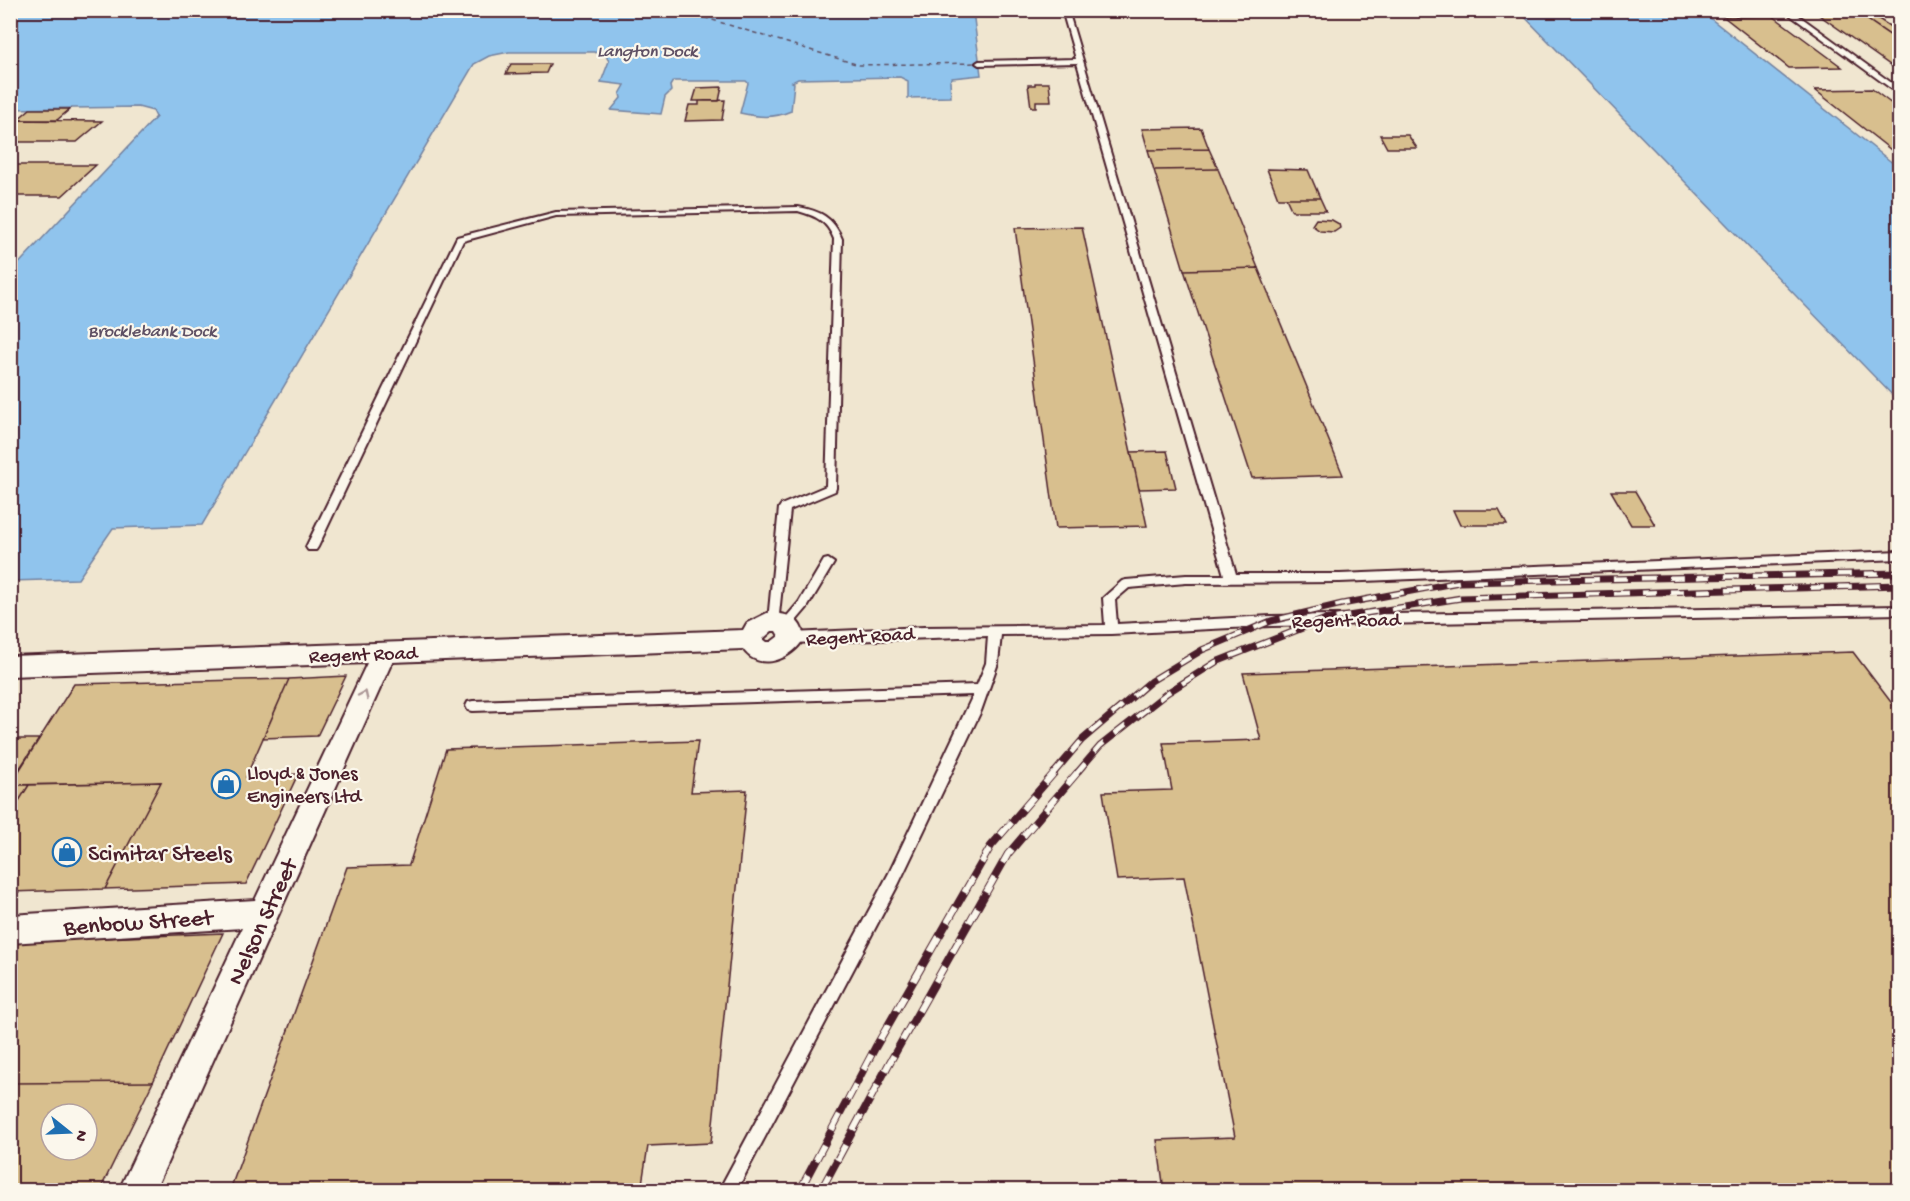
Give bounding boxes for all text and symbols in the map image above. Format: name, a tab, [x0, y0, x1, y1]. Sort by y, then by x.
water label: Langton Dock	[597, 42, 699, 63]
water label: Brocklebank Dock	[88, 322, 218, 343]
street label: Regent Road	[1292, 610, 1403, 635]
street label: Regent Road	[805, 624, 917, 653]
street label: Regent Road	[308, 643, 420, 670]
one-way arrow	[356, 690, 368, 701]
place label: Lloyd & Jones Engineers Ltd	[247, 764, 363, 810]
shop icon: Lloyd & Jones Engineers Ltd	[210, 768, 242, 800]
shop icon: Scimitar Steels	[51, 836, 83, 868]
place label: Scimitar Steels	[88, 841, 233, 870]
street label: Nelson Street	[222, 853, 307, 990]
street label: Benbow Street	[62, 905, 216, 944]
north arrow	[39, 1102, 99, 1162]
text: N	[69, 1128, 91, 1144]

